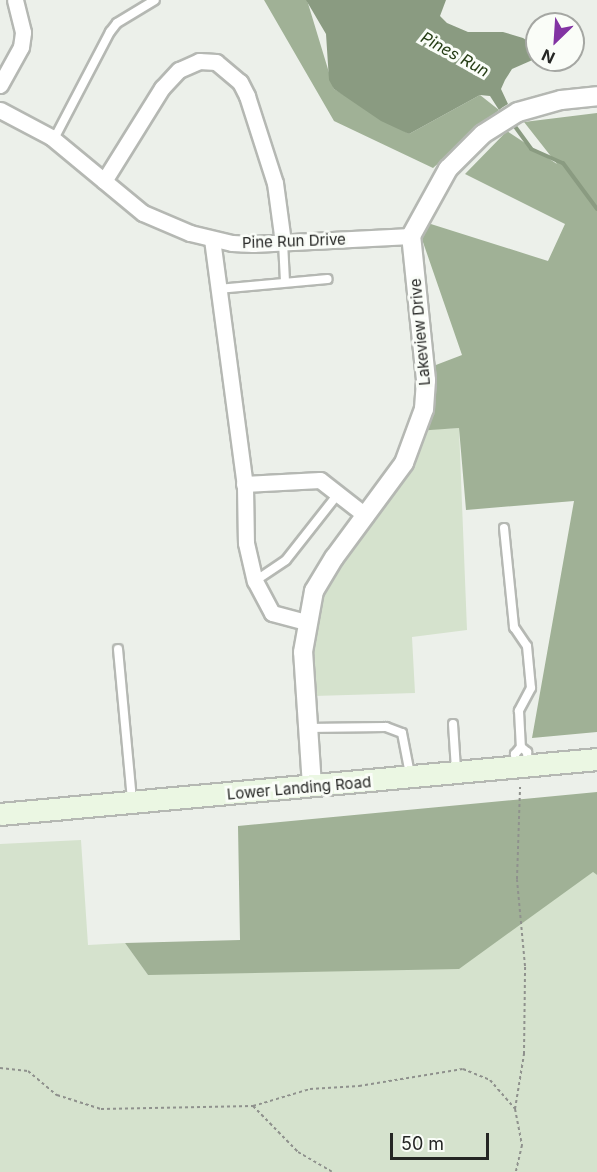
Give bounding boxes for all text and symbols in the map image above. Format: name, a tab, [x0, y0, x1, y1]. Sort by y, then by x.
north arrow	[525, 12, 585, 72]
water label: Pines Run	[418, 27, 492, 81]
text: N	[538, 45, 558, 68]
street label: Pine Run Drive	[242, 230, 346, 252]
street label: Lakeview Drive	[406, 278, 434, 386]
street label: Lower Landing Road	[226, 773, 372, 803]
scale bar	[393, 1121, 492, 1159]
text: 50 m	[401, 1133, 444, 1154]

